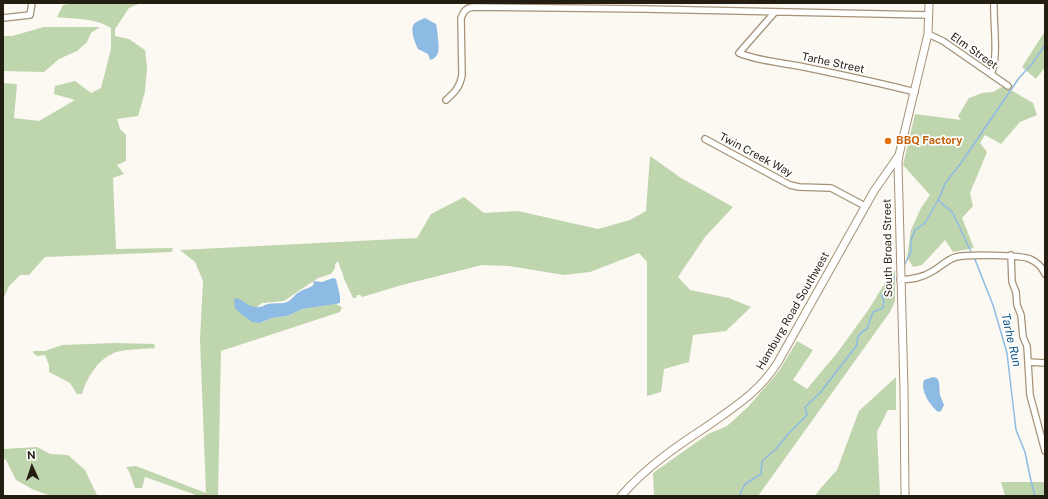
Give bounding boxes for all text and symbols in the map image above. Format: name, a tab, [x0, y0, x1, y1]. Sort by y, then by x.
street label: Elm Street	[948, 30, 1000, 72]
street label: Tarhe Street	[801, 50, 865, 76]
street label: Twin Creek Way	[717, 130, 795, 180]
place label: BBQ Factory	[896, 134, 962, 148]
marker: BBQ Factory	[883, 136, 893, 146]
street label: South Broad Street	[881, 199, 895, 297]
street label: Hamburg Road Southwest	[754, 250, 832, 372]
water label: Tarhe Run	[998, 312, 1024, 368]
north arrow	[12, 447, 52, 487]
text: N	[27, 449, 36, 461]

